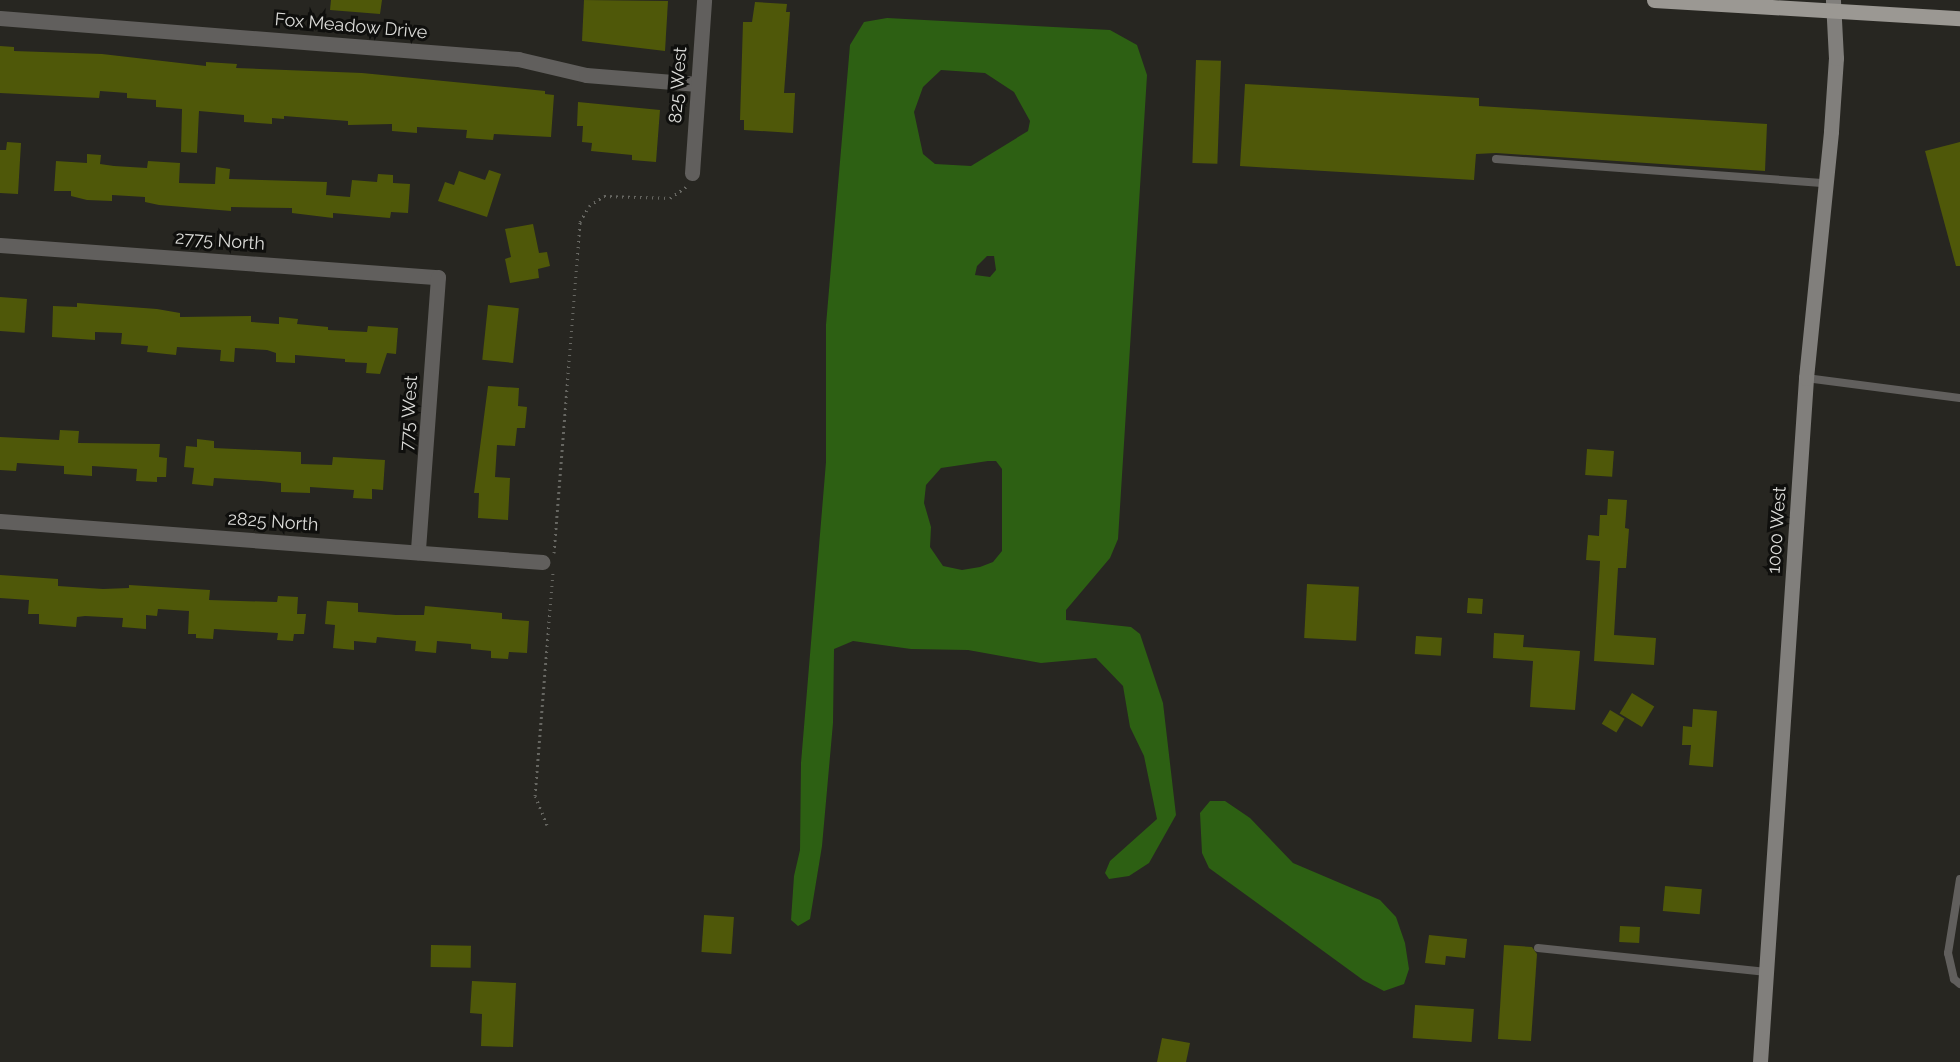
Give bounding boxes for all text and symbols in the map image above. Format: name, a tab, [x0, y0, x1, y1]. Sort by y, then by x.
street label: Fox Meadow Drive	[273, 9, 429, 43]
street label: 825 West	[665, 46, 691, 124]
street label: 2775 North	[174, 227, 266, 255]
street label: 775 West	[396, 374, 422, 452]
street label: 1000 West	[1763, 485, 1791, 575]
street label: 2825 North	[227, 508, 319, 536]

